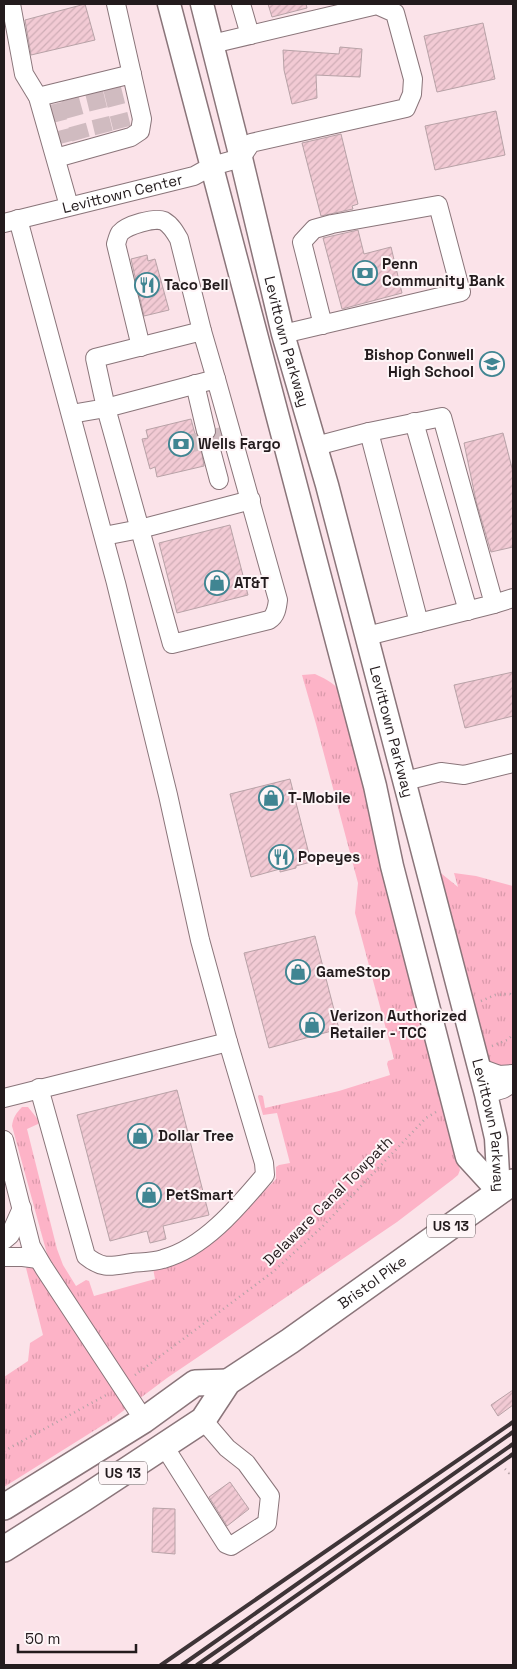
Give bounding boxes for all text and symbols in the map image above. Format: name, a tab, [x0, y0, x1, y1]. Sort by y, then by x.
street label: Levittown Center	[60, 169, 185, 217]
place label: Penn Community Bank	[382, 254, 506, 290]
bank icon: Penn Community Bank	[352, 260, 378, 286]
restaurant icon: Taco Bell	[134, 272, 160, 298]
street label: Levittown Parkway	[260, 274, 314, 409]
place label: Taco Bell	[164, 275, 228, 294]
place label: Bishop Conwell High School	[364, 345, 474, 381]
school or university icon: Bishop Conwell High School	[479, 351, 505, 377]
bank icon: Wells Fargo	[168, 431, 194, 457]
place label: Wells Fargo	[198, 434, 281, 453]
shop icon: AT&T	[204, 570, 230, 596]
place label: AT&T	[234, 573, 269, 592]
street label: Levittown Parkway	[366, 664, 418, 799]
shop icon: T-Mobile	[258, 785, 284, 811]
place label: T-Mobile	[288, 788, 351, 807]
restaurant icon: Popeyes	[268, 844, 294, 870]
place label: Popeyes	[298, 847, 360, 866]
shop icon: GameStop	[285, 959, 311, 985]
place label: GameStop	[316, 962, 390, 981]
place label: Verizon Authorized Retailer - TCC	[330, 1006, 467, 1042]
shop icon: Verizon Authorized Retailer - TCC	[299, 1012, 325, 1038]
street label: Levittown Parkway	[468, 1057, 509, 1192]
shop icon: Dollar Tree	[127, 1123, 153, 1149]
place label: Dollar Tree	[158, 1126, 234, 1145]
street label: Delaware Canal Towpath	[259, 1132, 396, 1269]
shop icon: PetSmart	[136, 1182, 162, 1208]
place label: PetSmart	[166, 1185, 234, 1204]
road number: US 13	[427, 1214, 475, 1238]
street label: Bristol Pike	[334, 1251, 410, 1313]
road number: US 13	[99, 1462, 147, 1485]
scale bar	[18, 1622, 135, 1654]
text: 50 m	[25, 1629, 60, 1648]

